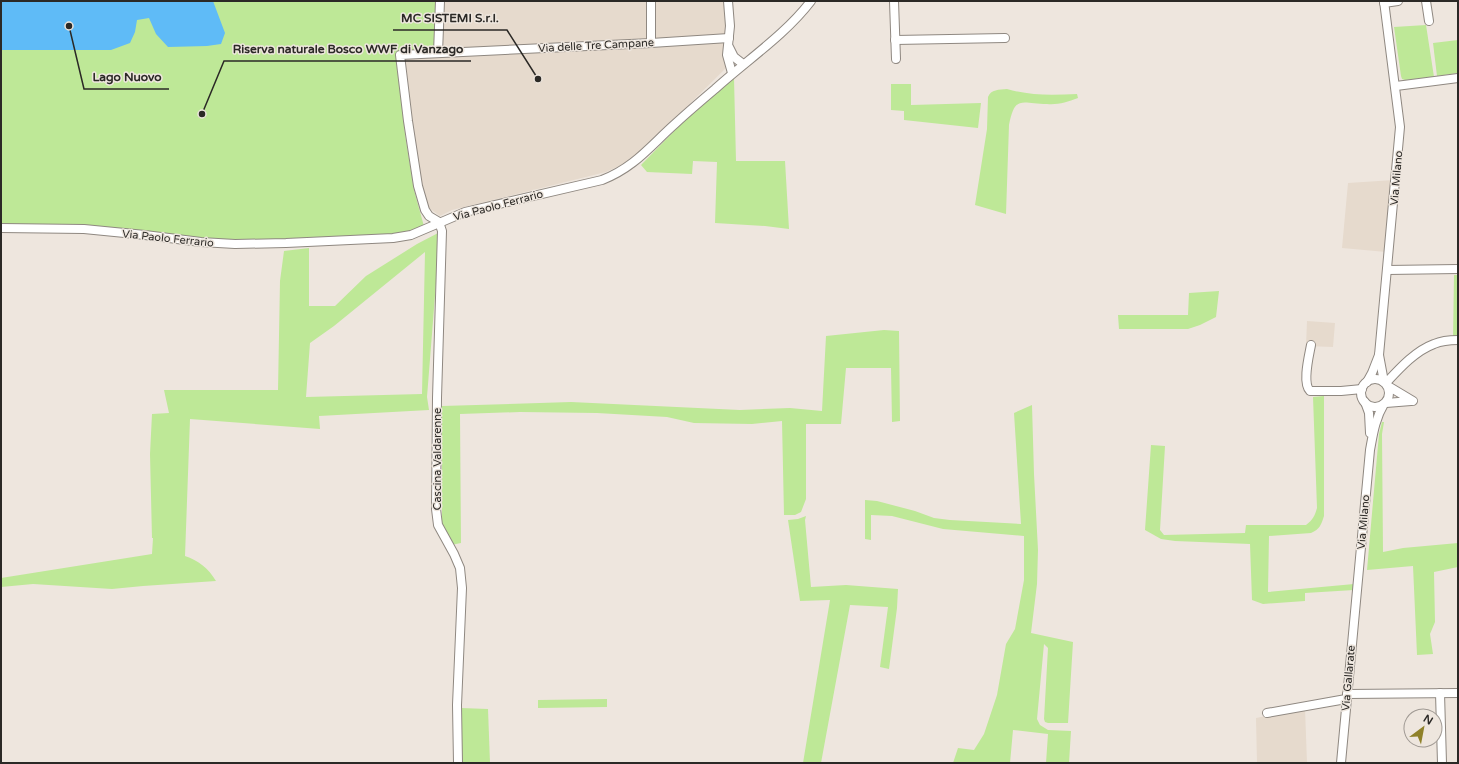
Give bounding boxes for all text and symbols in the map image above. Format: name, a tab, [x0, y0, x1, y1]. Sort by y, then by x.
callout: MC SISTEMI S.r.l.	[393, 6, 507, 30]
text: MC SISTEMI S.r.l.	[401, 11, 499, 25]
street label: Via delle Tre Campane	[538, 36, 654, 55]
callout: Riserva naturale Bosco WWF di Vanzago	[224, 37, 471, 61]
text: Riserva naturale Bosco WWF di Vanzago	[233, 42, 463, 57]
callout: Lago Nuovo	[84, 65, 169, 89]
text: Lago Nuovo	[92, 70, 162, 85]
street label: Via Milano	[1388, 150, 1405, 206]
street label: Via Paolo Ferrario	[452, 187, 545, 224]
street label: Via Paolo Ferrario	[121, 227, 215, 250]
street label: Cascina Valdarenne	[431, 408, 444, 510]
street label: Via Milano	[1355, 494, 1372, 550]
street label: Via Gallarate	[1339, 645, 1358, 712]
north arrow	[1403, 708, 1443, 748]
text: N	[1421, 712, 1435, 728]

